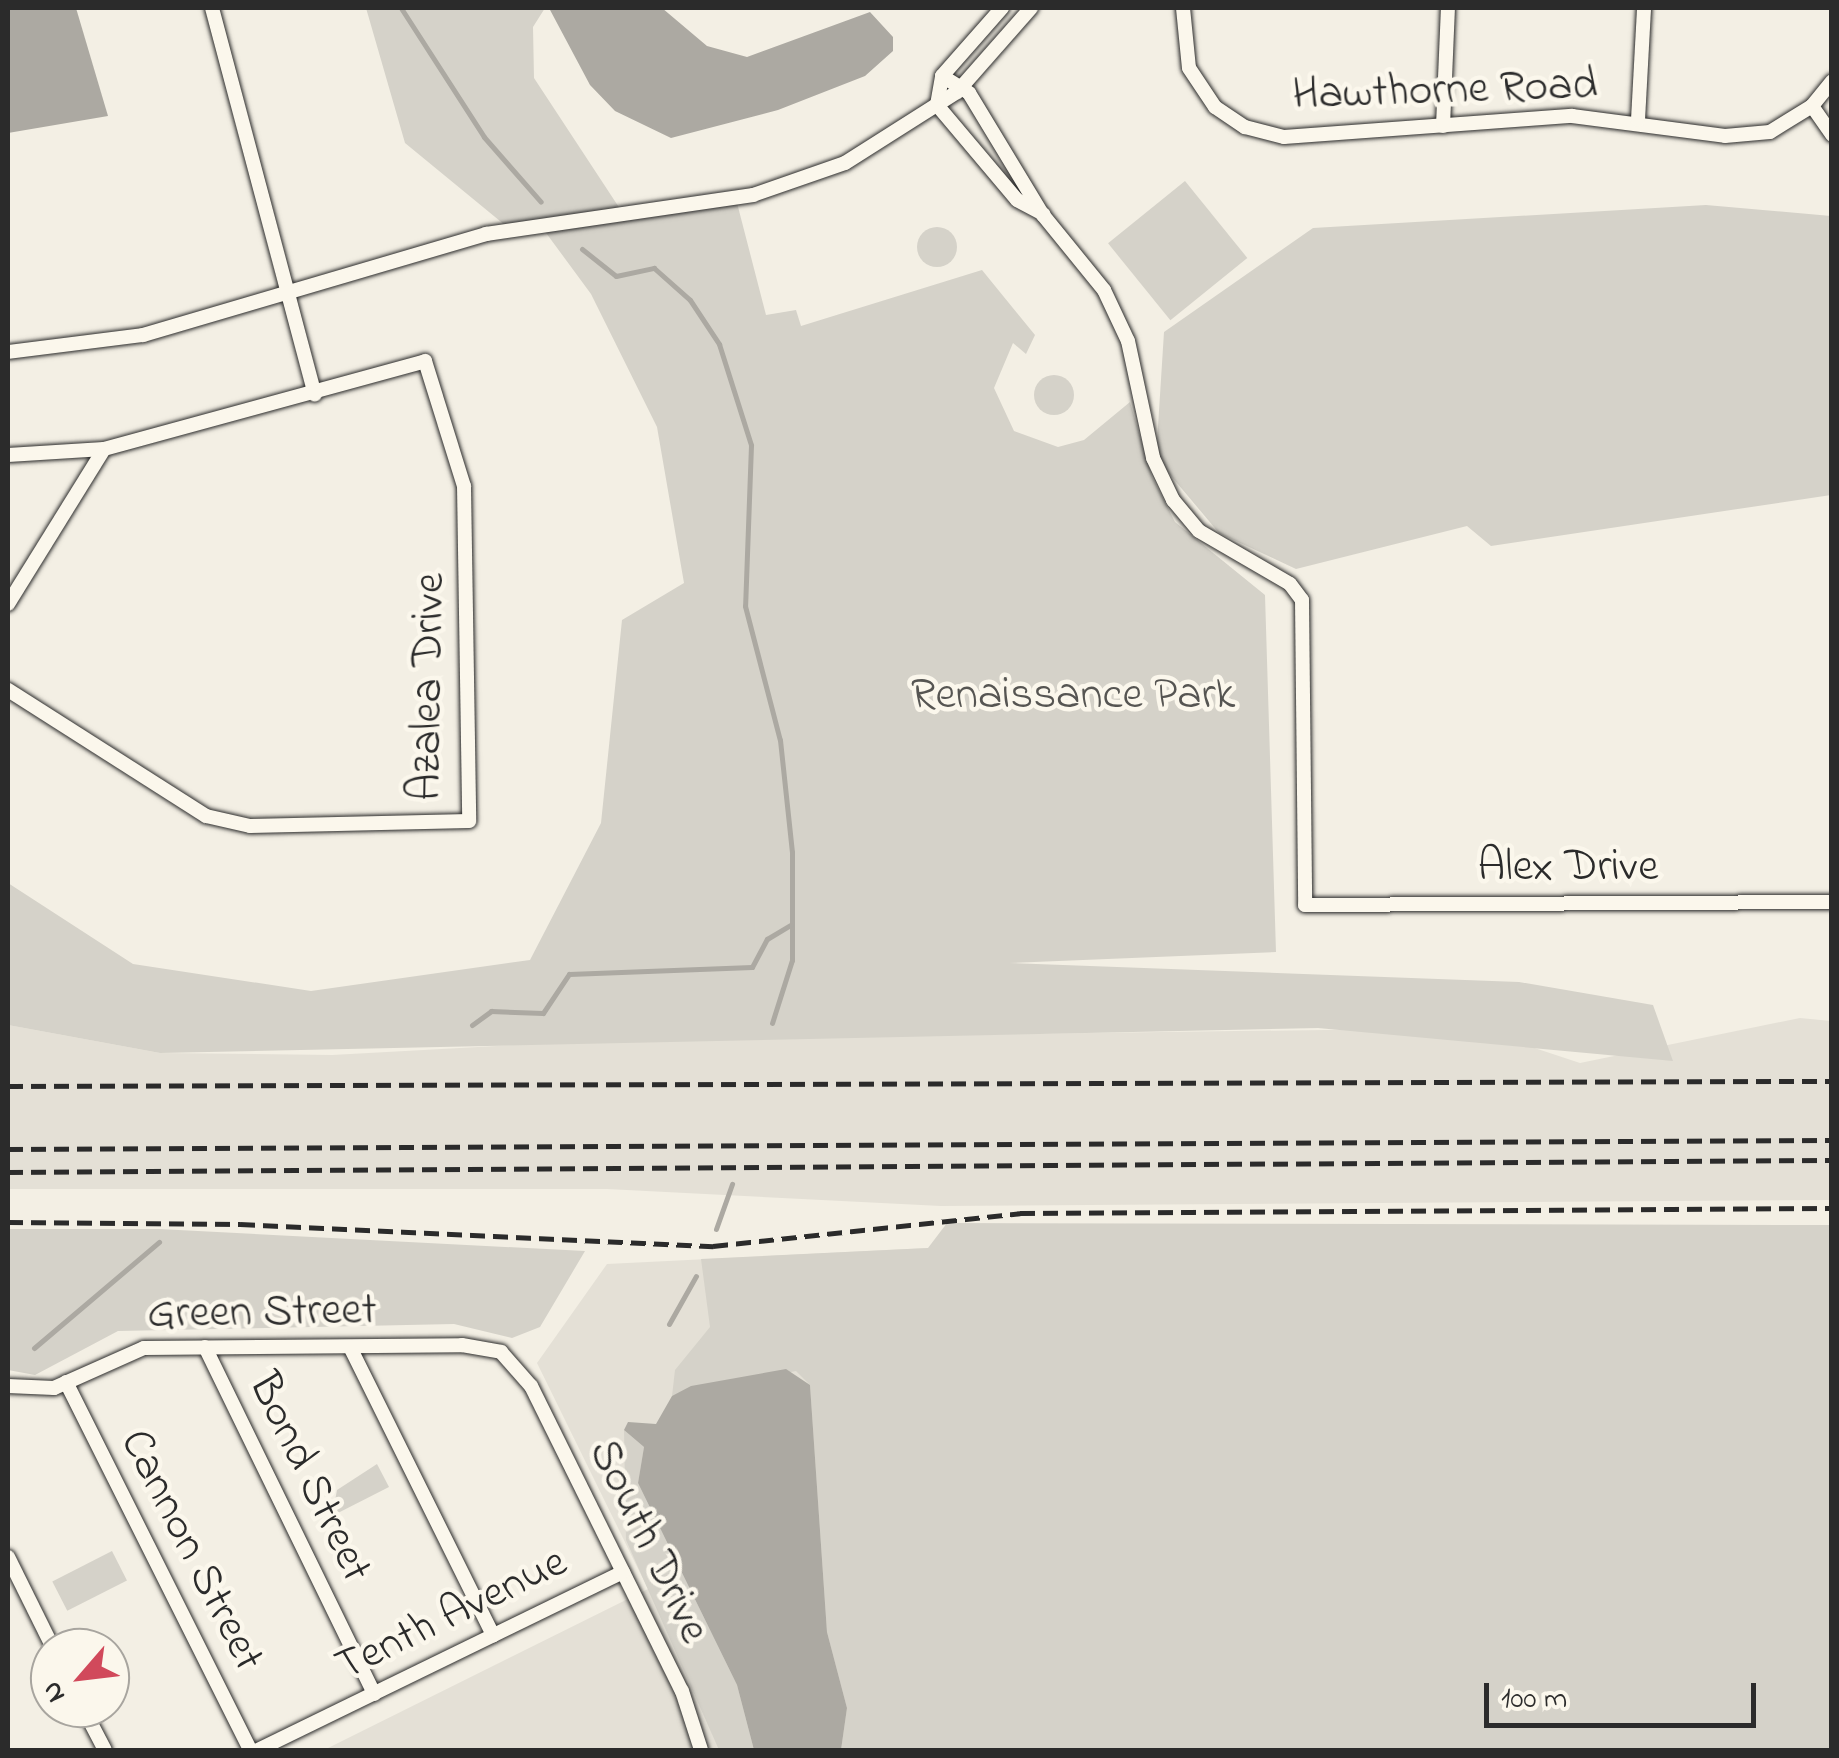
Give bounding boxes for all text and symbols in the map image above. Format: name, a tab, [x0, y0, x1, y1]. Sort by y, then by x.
street label: Hawthorne Road	[1292, 60, 1598, 124]
street label: Azalea Drive	[401, 572, 459, 802]
park label: Renaissance Park	[911, 670, 1235, 724]
street label: Alex Drive	[1478, 842, 1658, 896]
street label: Green Street	[147, 1285, 377, 1343]
street label: Bond Street	[234, 1365, 382, 1591]
street label: Cannon Street	[106, 1421, 274, 1681]
street label: South Drive	[575, 1431, 719, 1653]
street label: Tenth Avenue	[328, 1537, 576, 1695]
north arrow	[30, 1628, 130, 1728]
scale bar	[1489, 1663, 1762, 1725]
text: N	[32, 1673, 77, 1709]
text: 100 m	[1501, 1678, 1567, 1722]

